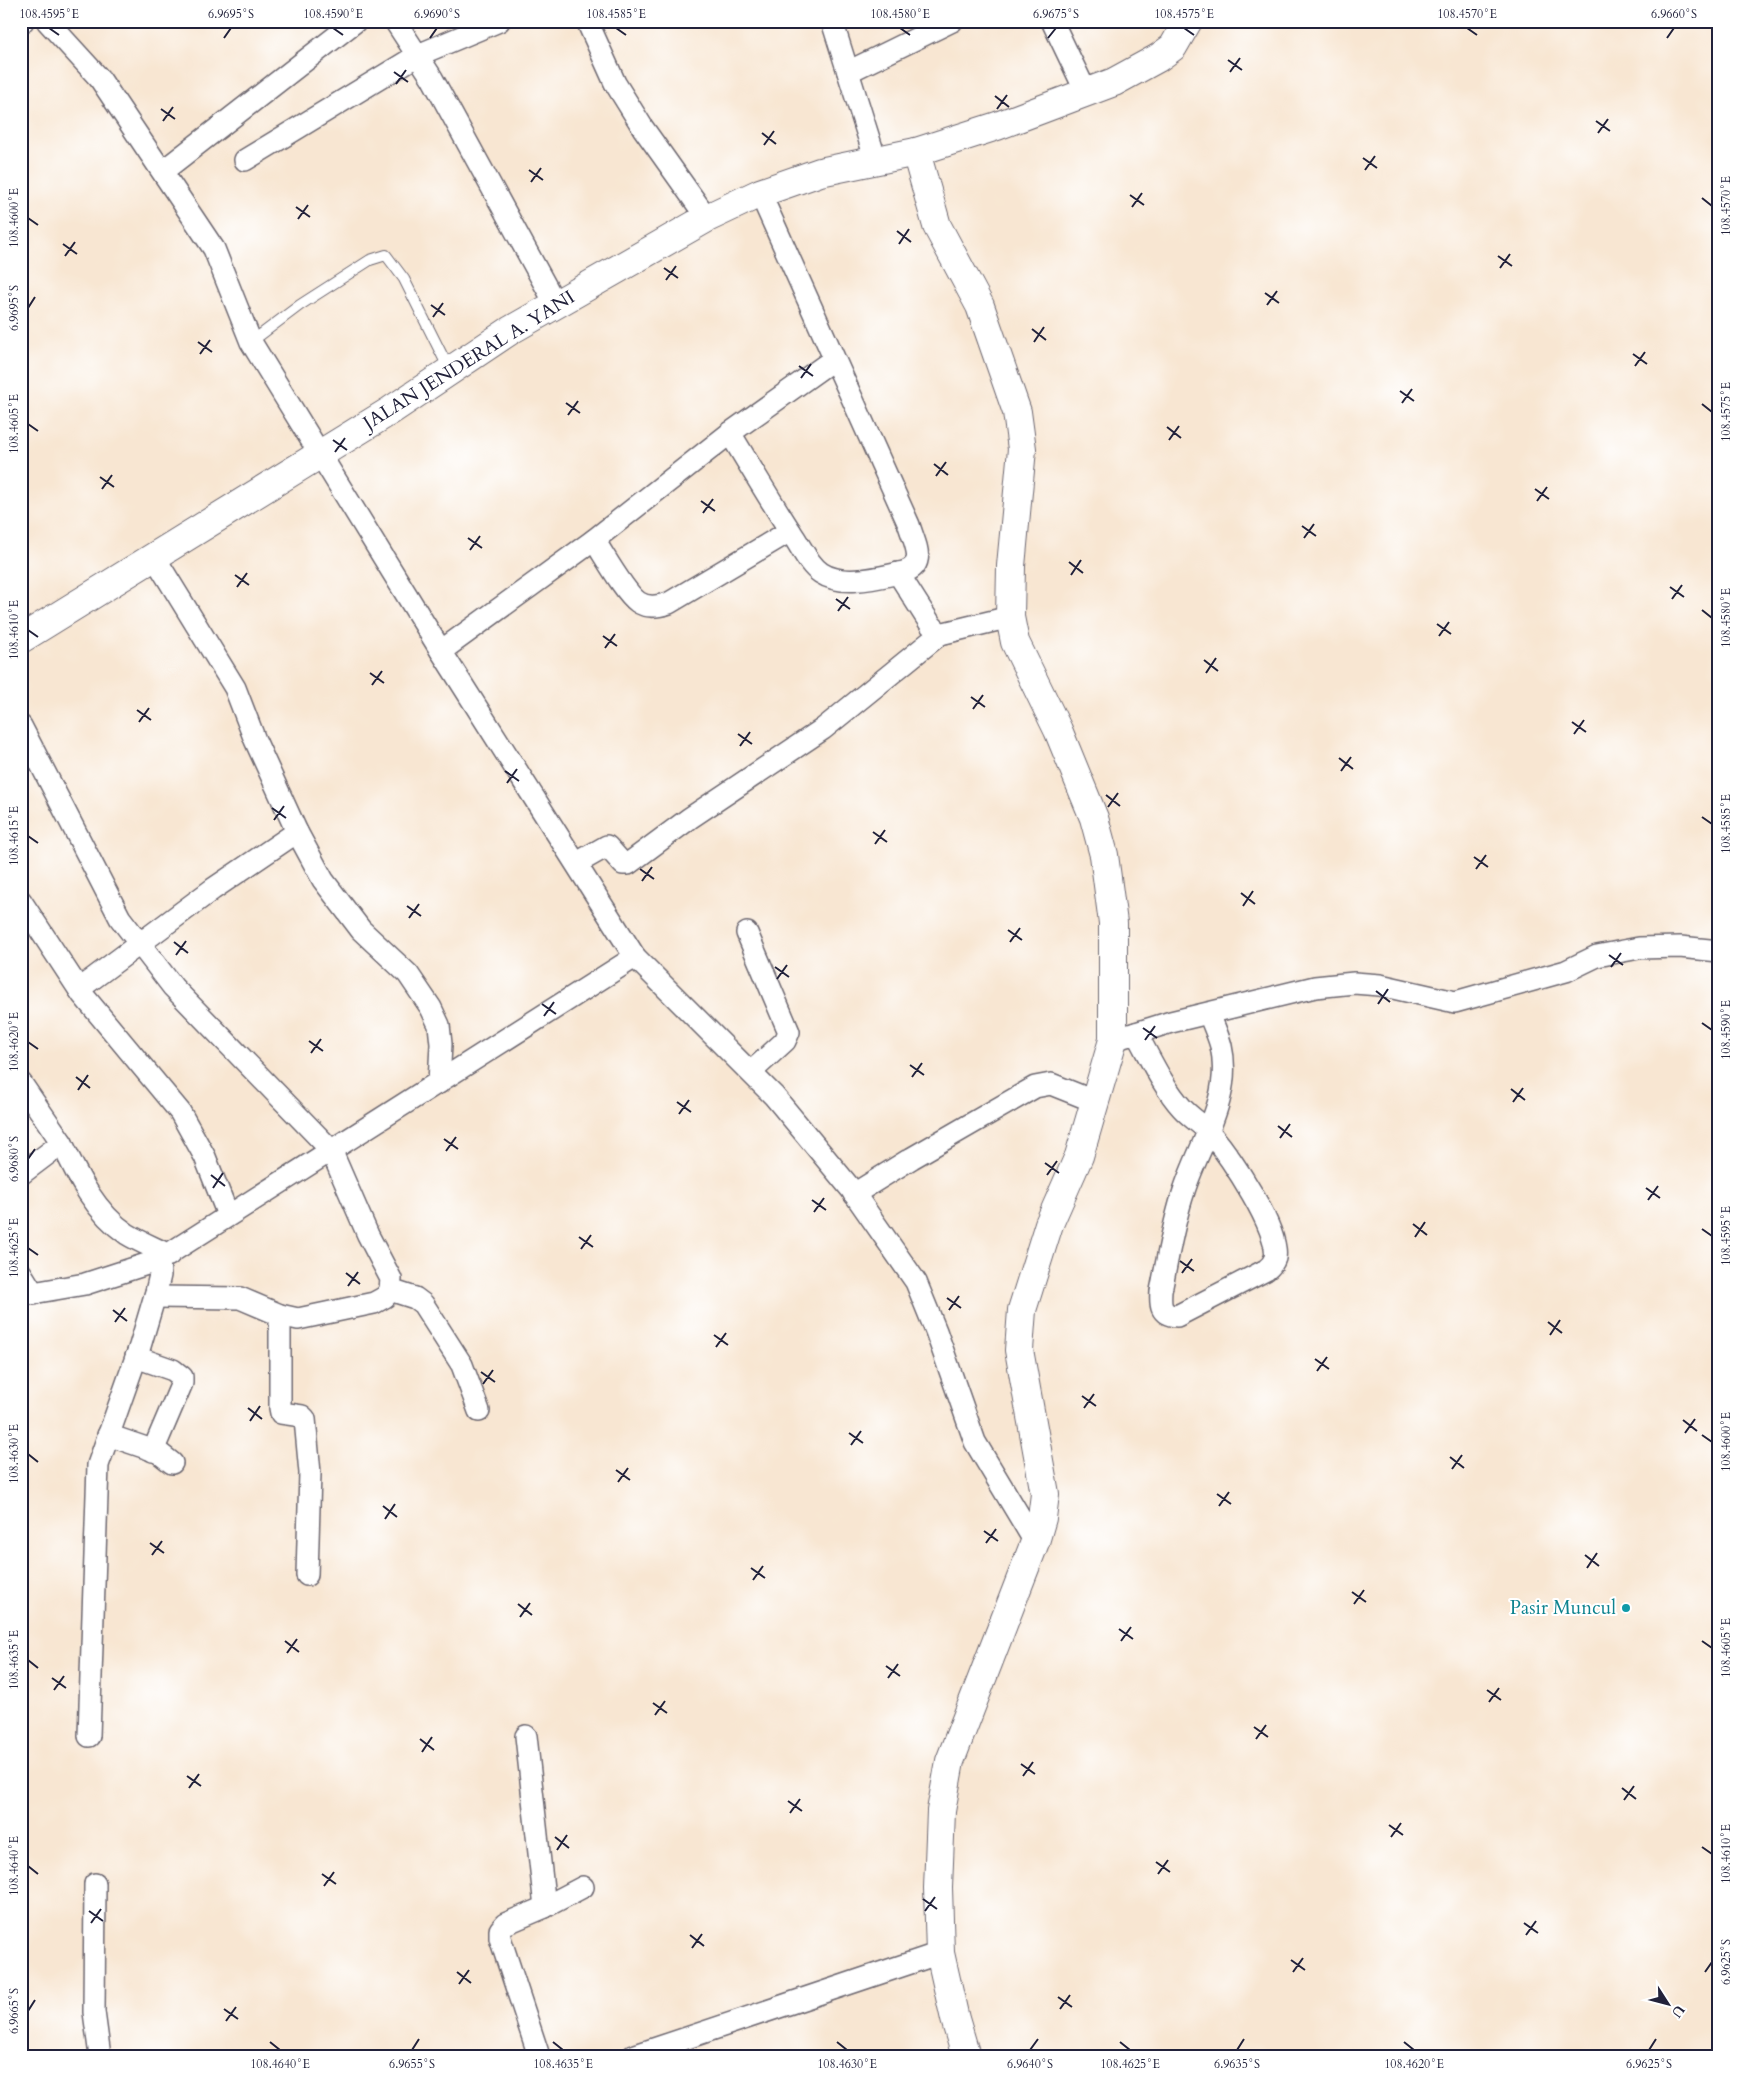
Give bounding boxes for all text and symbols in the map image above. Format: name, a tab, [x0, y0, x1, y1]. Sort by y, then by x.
text: 108.4595°E	[19, 6, 79, 22]
text: 6.9695°S	[208, 6, 254, 22]
text: 108.4590°E	[303, 6, 363, 22]
text: 6.9690°S	[414, 6, 460, 22]
text: 108.4585°E	[586, 6, 646, 22]
text: 108.4580°E	[870, 6, 930, 22]
text: 6.9675°S	[1033, 6, 1079, 22]
text: 108.4575°E	[1154, 6, 1214, 22]
text: 108.4570°E	[1437, 6, 1497, 22]
text: 6.9660°S	[1651, 6, 1697, 22]
text: 108.4570°E	[1718, 176, 1734, 236]
text: 108.4600°E	[6, 188, 22, 248]
street label: JALAN JENDERAL A. YANI	[356, 284, 580, 438]
text: 6.9695°S	[6, 285, 22, 331]
text: 108.4575°E	[1718, 382, 1734, 442]
text: 108.4605°E	[6, 394, 22, 454]
text: 108.4580°E	[1718, 588, 1734, 648]
text: 108.4610°E	[6, 600, 22, 660]
text: 108.4585°E	[1718, 794, 1734, 854]
text: 108.4615°E	[6, 806, 22, 866]
text: 108.4590°E	[1718, 1000, 1734, 1060]
text: 108.4620°E	[6, 1012, 22, 1072]
text: 6.9680°S	[6, 1136, 22, 1182]
text: 108.4595°E	[1718, 1206, 1734, 1266]
text: 108.4625°E	[6, 1218, 22, 1278]
text: 108.4600°E	[1718, 1412, 1734, 1472]
text: 108.4630°E	[6, 1424, 22, 1484]
place label: Pasir Muncul	[1510, 1595, 1616, 1621]
marker: Pasir Muncul	[1620, 1602, 1632, 1614]
text: 108.4605°E	[1718, 1618, 1734, 1678]
text: 108.4635°E	[6, 1630, 22, 1690]
text: 108.4610°E	[1718, 1824, 1734, 1884]
text: 108.4640°E	[6, 1836, 22, 1896]
text: 6.9625°S	[1718, 1939, 1734, 1985]
north arrow	[1642, 1980, 1692, 2030]
text: 6.9665°S	[6, 1988, 22, 2034]
text: U	[1667, 2001, 1689, 2022]
text: 108.4640°E	[250, 2056, 310, 2072]
text: 6.9655°S	[389, 2056, 435, 2072]
text: 108.4635°E	[533, 2056, 593, 2072]
text: 108.4630°E	[817, 2056, 877, 2072]
text: 6.9640°S	[1007, 2056, 1053, 2072]
text: 108.4625°E	[1100, 2056, 1160, 2072]
text: 6.9635°S	[1214, 2056, 1260, 2072]
text: 108.4620°E	[1384, 2056, 1444, 2072]
text: 6.9625°S	[1626, 2056, 1672, 2072]

